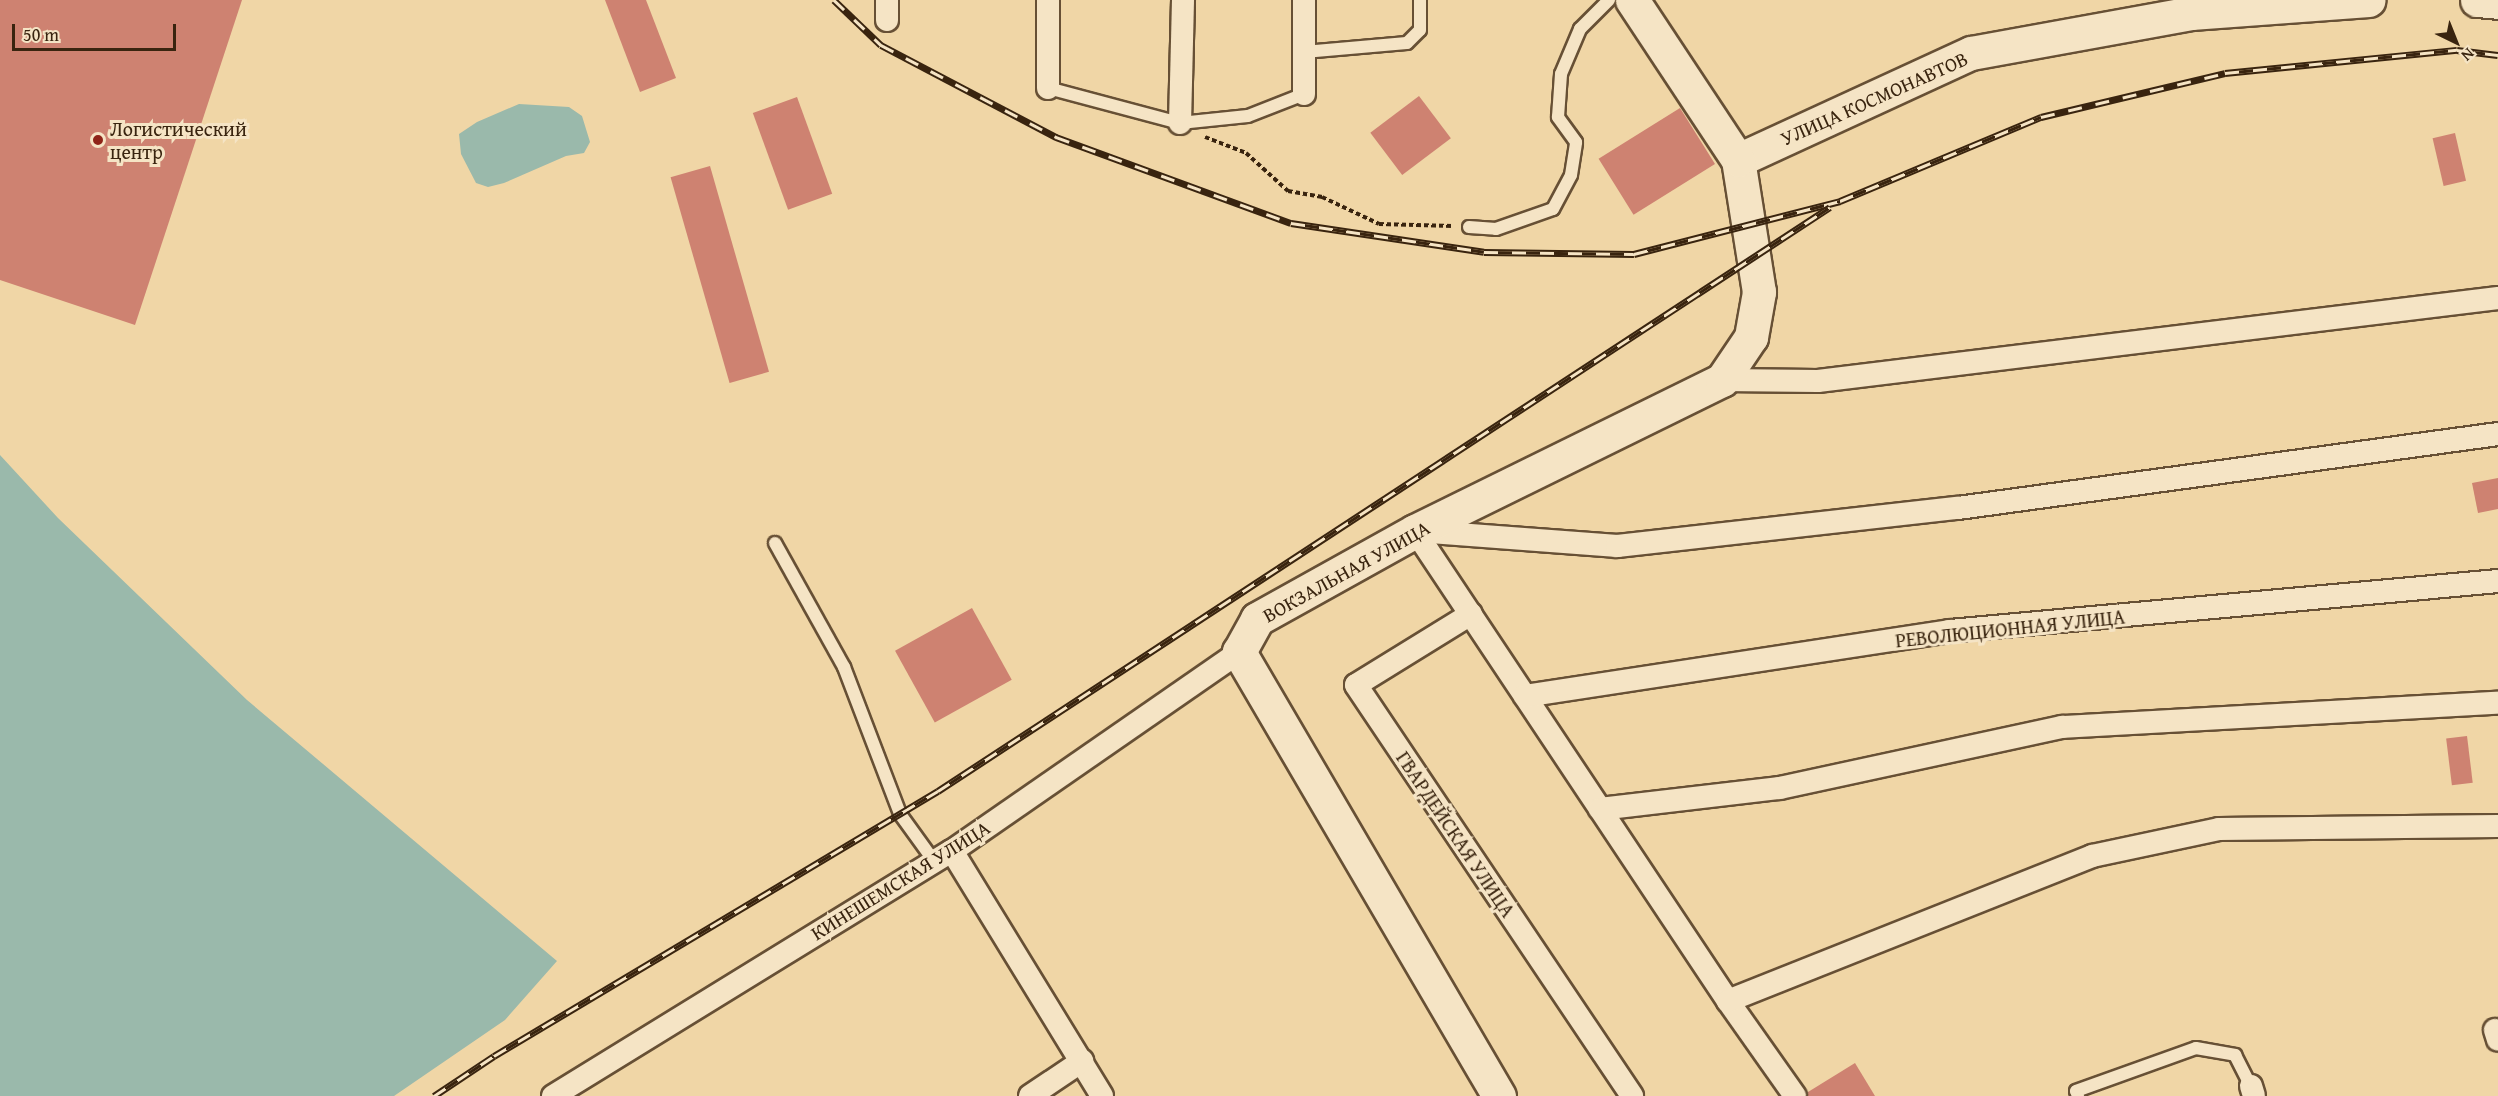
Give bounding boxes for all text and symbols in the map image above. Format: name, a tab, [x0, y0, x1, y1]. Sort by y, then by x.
scale bar	[15, 12, 178, 50]
north arrow	[2426, 12, 2486, 72]
text: 50 m	[23, 21, 59, 48]
text: N	[2456, 43, 2480, 68]
street label: УЛИЦА КОСМОНАВТОВ	[1777, 46, 1971, 150]
place label: Логистический центр	[110, 116, 247, 163]
marker: Логистический центр	[91, 133, 105, 147]
street label: ВОКЗАЛЬНАЯ УЛИЦА	[1258, 515, 1434, 627]
street label: РЕВОЛЮЦИОННАЯ УЛИЦА	[1894, 604, 2126, 652]
street label: ГВАРДЕЙСКАЯ УЛИЦА	[1392, 746, 1520, 922]
street label: КИНЕШЕМСКАЯ УЛИЦА	[806, 815, 994, 945]

